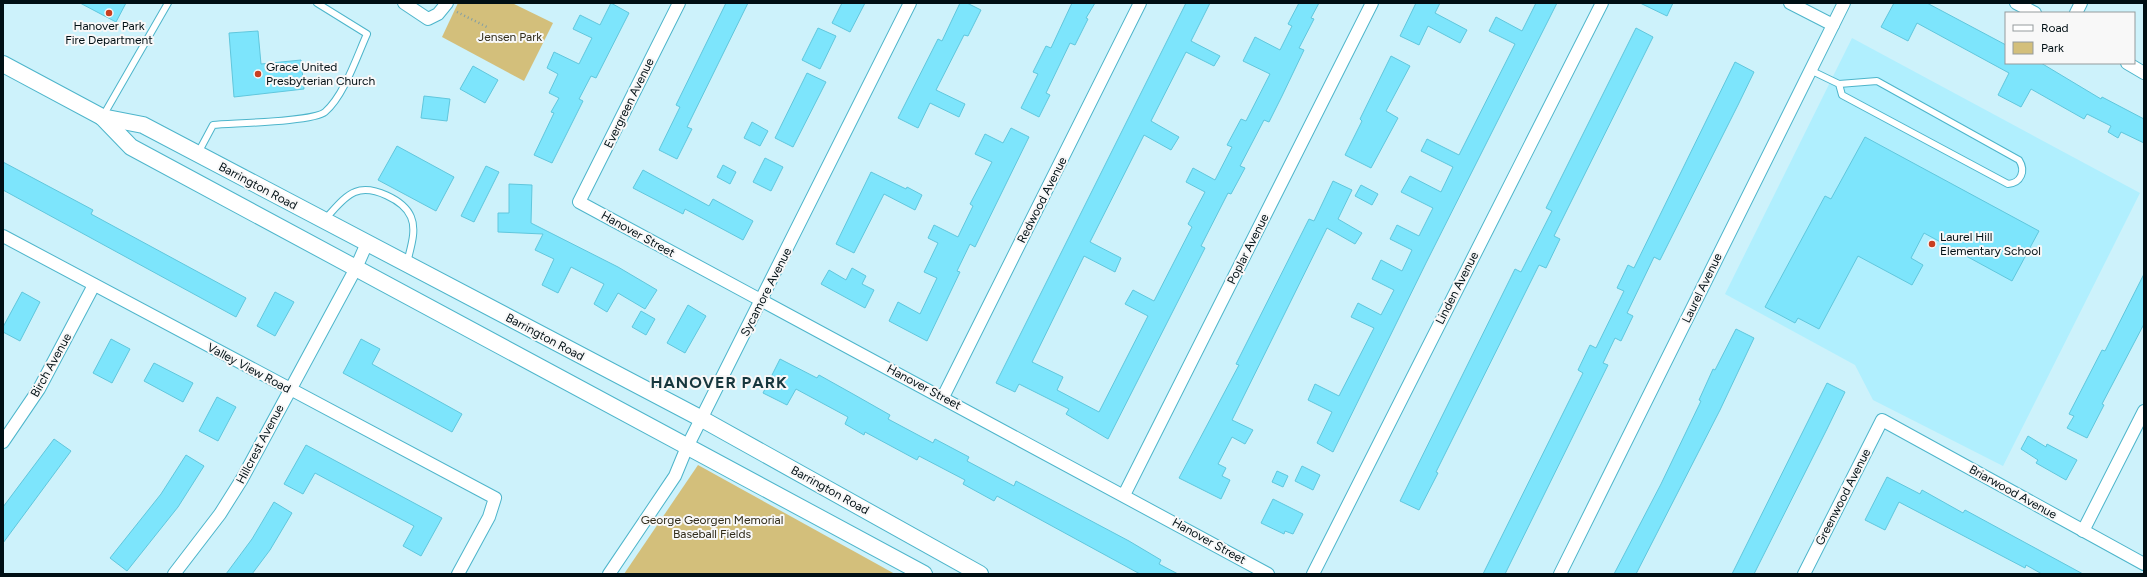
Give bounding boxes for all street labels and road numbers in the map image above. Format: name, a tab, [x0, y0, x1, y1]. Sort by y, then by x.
street label: Evergreen Avenue	[601, 55, 657, 150]
street label: Redwood Avenue	[1014, 154, 1070, 245]
street label: Barrington Road	[216, 159, 300, 213]
street label: Hanover Street	[599, 208, 678, 260]
street label: Poplar Avenue	[1224, 211, 1272, 287]
street label: Sycamore Avenue	[738, 245, 795, 339]
street label: Linden Avenue	[1433, 249, 1481, 327]
street label: Laurel Avenue	[1679, 250, 1725, 325]
street label: Barrington Road	[503, 310, 587, 364]
street label: Birch Avenue	[28, 330, 75, 399]
street label: Valley View Road	[205, 340, 293, 396]
street label: Hanover Street	[885, 362, 964, 413]
street label: Hillcrest Avenue	[233, 402, 287, 486]
street label: Greenwood Avenue	[1813, 446, 1874, 548]
street label: Briarwood Avenue	[1967, 462, 2060, 522]
street label: Barrington Road	[789, 463, 871, 517]
street label: Hanover Street	[1170, 515, 1249, 567]

